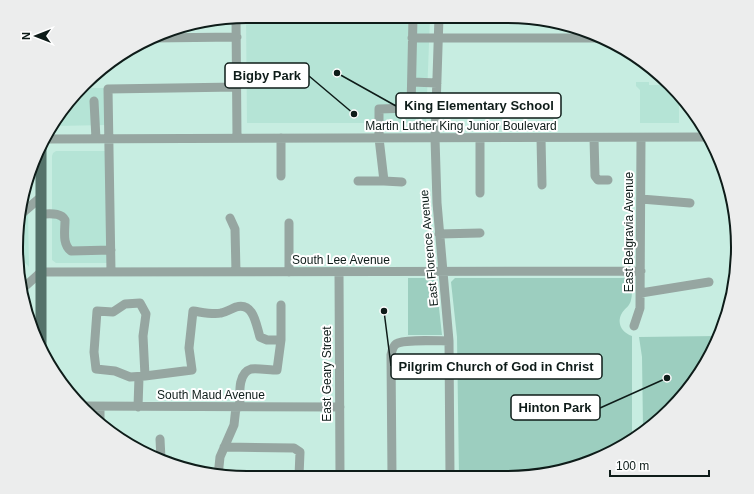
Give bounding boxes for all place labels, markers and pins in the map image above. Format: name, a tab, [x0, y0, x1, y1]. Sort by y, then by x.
callout: Bigby Park	[225, 63, 309, 88]
callout: King Elementary School	[396, 93, 561, 118]
callout: Pilgrim Church of God in Christ	[391, 354, 602, 379]
callout: Hinton Park	[511, 395, 600, 420]

